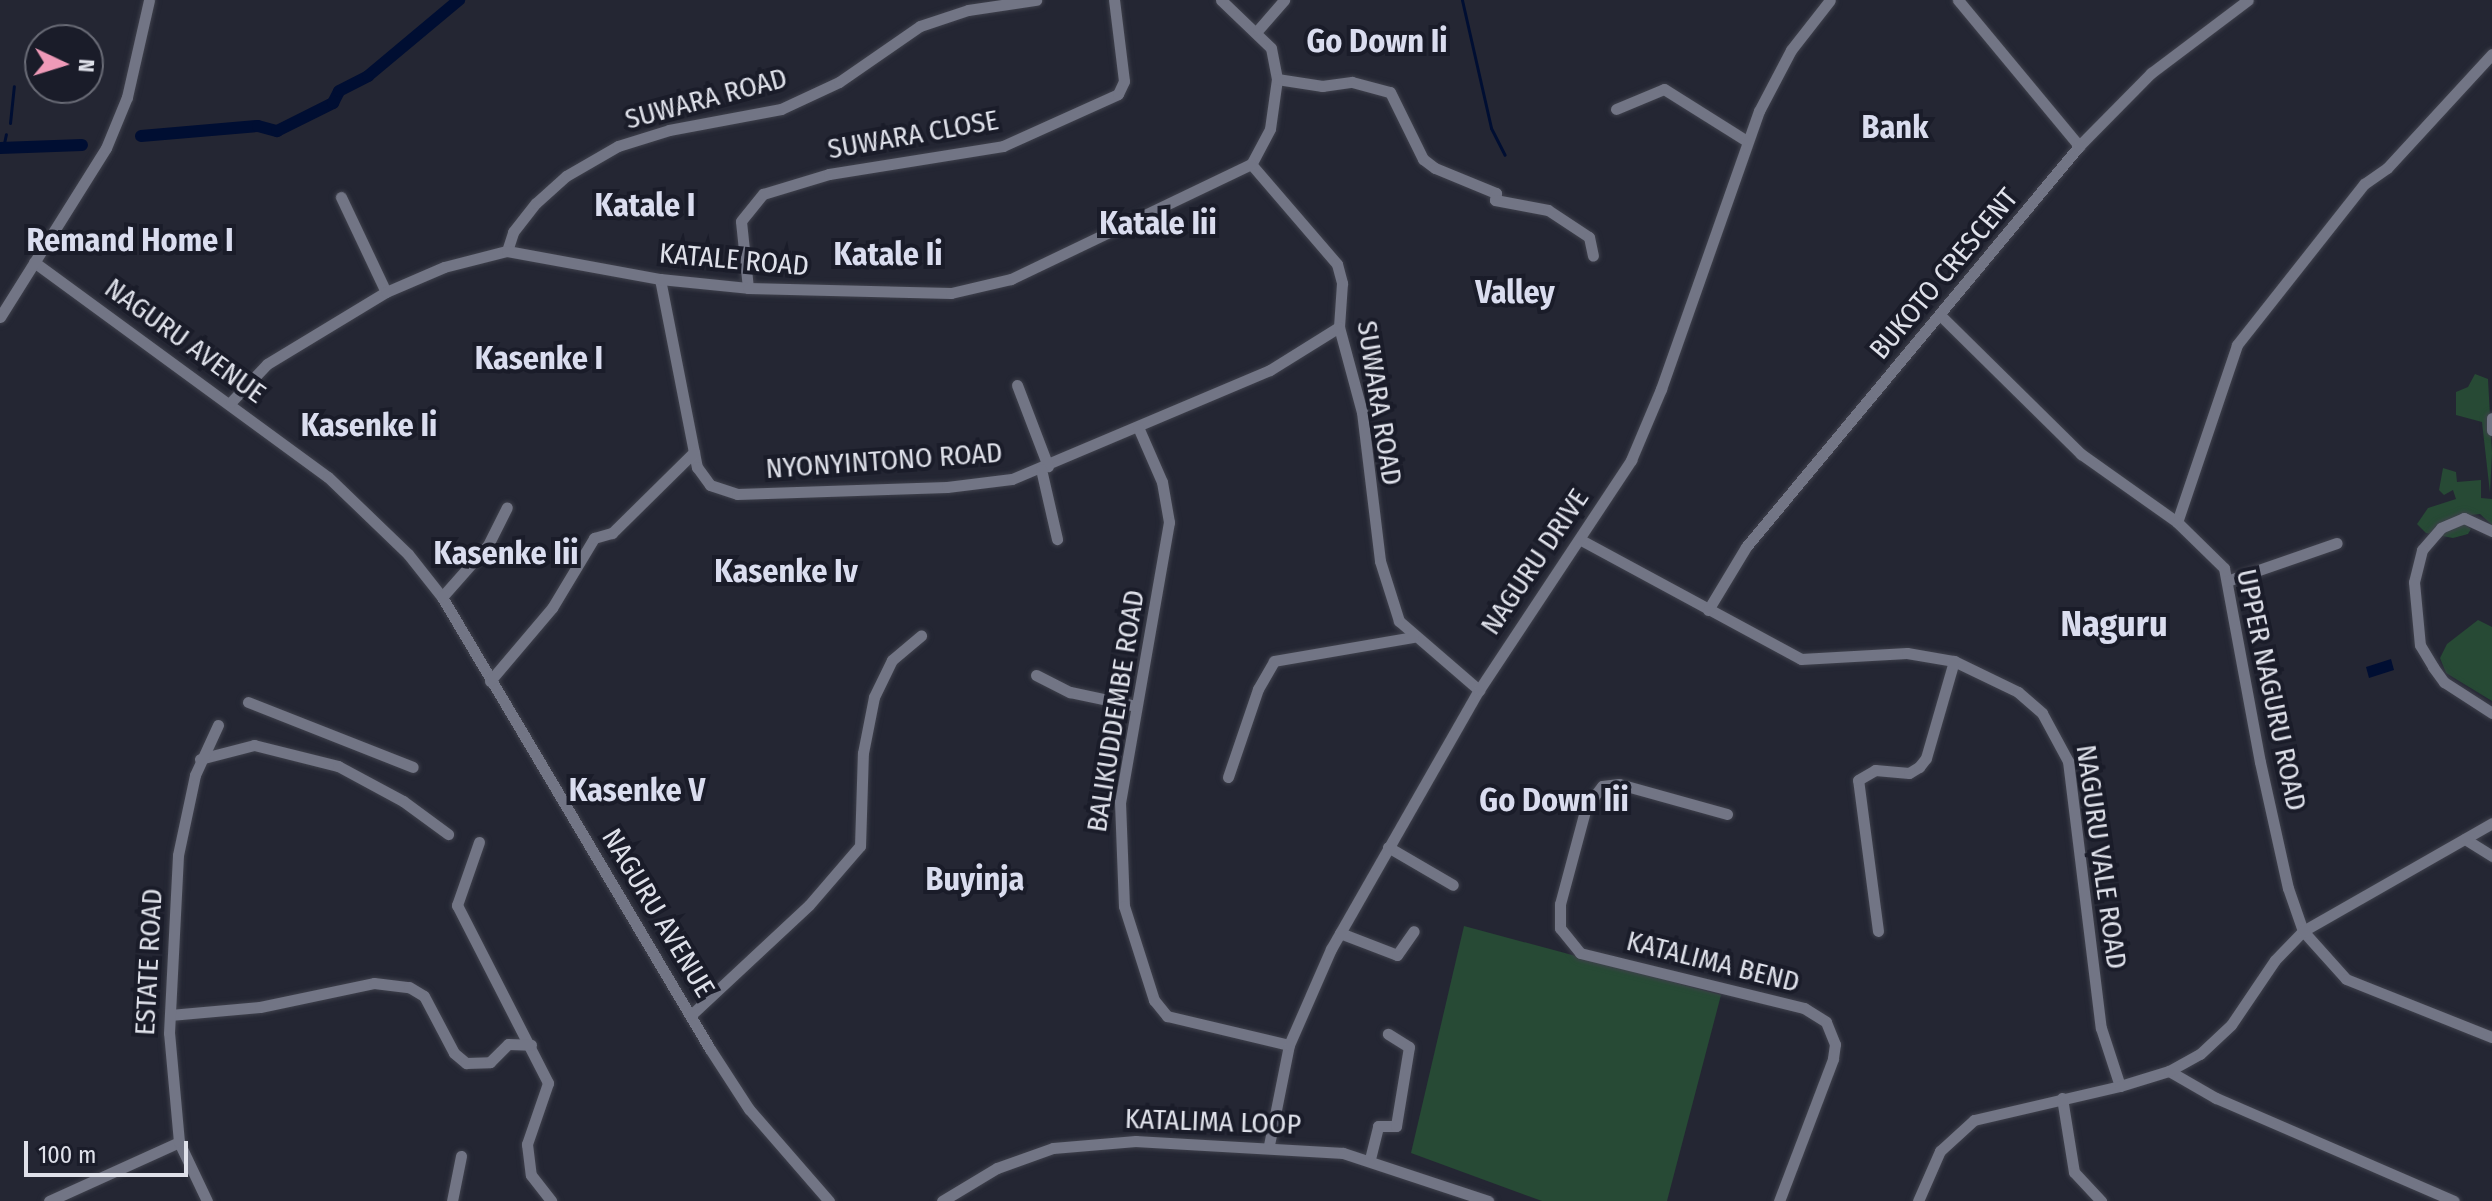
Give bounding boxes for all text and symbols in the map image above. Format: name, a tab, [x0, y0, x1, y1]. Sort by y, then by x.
district label: Go Down Ii	[1306, 22, 1448, 60]
north arrow	[24, 24, 104, 104]
text: N	[73, 58, 100, 73]
street label: SUWARA ROAD	[622, 61, 790, 137]
street label: SUWARA CLOSE	[825, 103, 1001, 167]
district label: Bank	[1862, 108, 1928, 146]
street label: BUKOTO CRESCENT	[1863, 182, 2025, 366]
district label: Katale I	[595, 186, 695, 224]
district label: Katale Iii	[1099, 204, 1217, 242]
district label: Remand Home I	[26, 221, 234, 259]
district label: Katale Ii	[833, 235, 943, 273]
street label: KATALE ROAD	[658, 237, 810, 283]
street label: NAGURU AVENUE	[98, 271, 272, 411]
district label: Valley	[1475, 273, 1555, 311]
street label: SUWARA ROAD	[1349, 318, 1409, 488]
district label: Kasenke I	[475, 339, 603, 377]
district label: Kasenke Ii	[301, 406, 437, 444]
street label: NYONYINTONO ROAD	[765, 436, 1003, 486]
street label: NAGURU DRIVE	[1474, 483, 1596, 641]
district label: Kasenke Iii	[434, 534, 578, 572]
district label: Kasenke Iv	[714, 552, 858, 590]
street label: UPPER NAGURU ROAD	[2229, 566, 2313, 814]
street label: BALIKUDDEMBE ROAD	[1080, 588, 1152, 834]
district label: Naguru	[2060, 603, 2168, 647]
street label: NAGURU VALE ROAD	[2069, 743, 2133, 971]
district label: Kasenke V	[569, 771, 705, 809]
district label: Go Down Iii	[1479, 781, 1629, 819]
street label: NAGURU AVENUE	[595, 823, 721, 1003]
district label: Buyinja	[926, 860, 1024, 898]
street label: ESTATE ROAD	[128, 888, 170, 1036]
street label: KATALIMA BEND	[1623, 924, 1803, 1000]
street label: KATALIMA LOOP	[1124, 1102, 1302, 1142]
scale bar	[28, 1125, 192, 1175]
text: 100 m	[38, 1141, 96, 1169]

